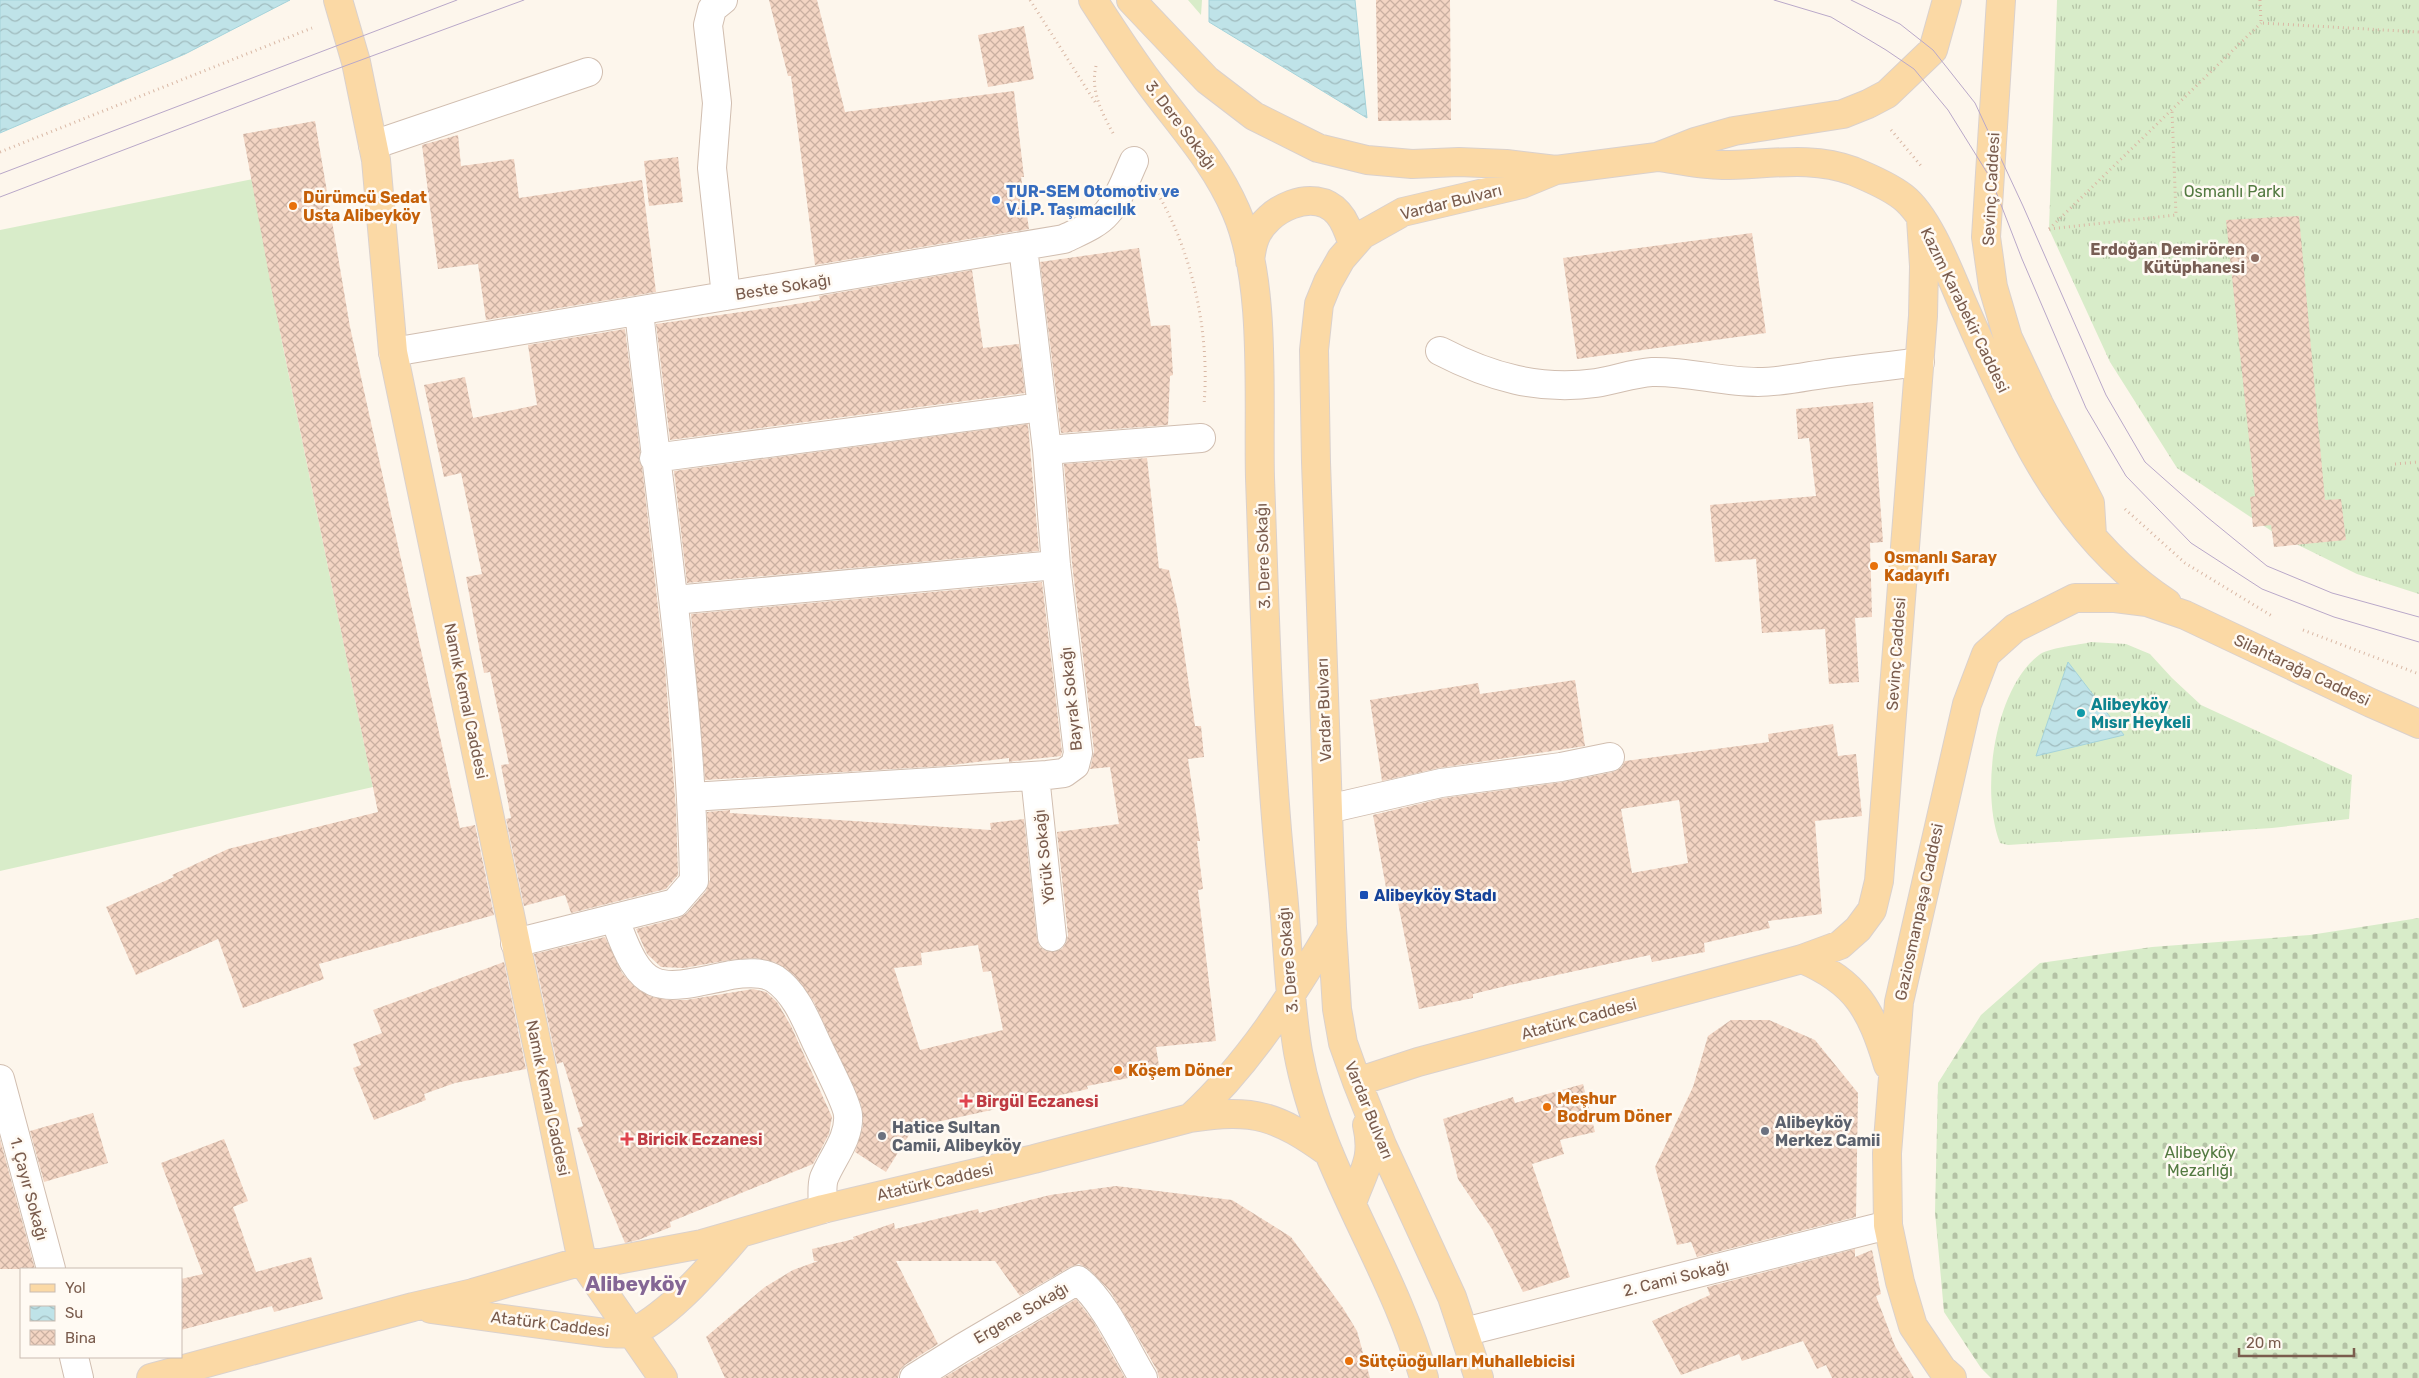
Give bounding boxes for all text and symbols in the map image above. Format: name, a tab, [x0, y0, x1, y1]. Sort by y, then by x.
street label: 3. Dere Sokağı	[1142, 77, 1220, 173]
street label: Sevinç Caddesi	[1979, 132, 2003, 246]
street label: Vardar Bulvarı	[1398, 180, 1504, 224]
place label: TUR-SEM Otomotiv ve V.İ.P. Taşımacılık	[1006, 182, 1179, 219]
park label: Osmanlı Parkı	[2184, 182, 2284, 201]
place label: Dürümcü Sedat Usta Alibeyköy	[303, 188, 428, 225]
marker: TUR-SEM Otomotiv ve V.İ.P. Taşımacılık	[990, 194, 1002, 206]
marker: Dürümcü Sedat Usta Alibeyköy	[287, 200, 299, 212]
street label: Kazım Karabekir Caddesi	[1917, 224, 2013, 396]
place label: Erdoğan Demirören Kütüphanesi	[2090, 240, 2245, 277]
marker: Erdoğan Demirören Kütüphanesi	[2249, 252, 2261, 264]
street label: Beste Sokağı	[734, 270, 832, 304]
street label: 3. Dere Sokağı	[1252, 503, 1274, 609]
place label: Osmanlı Saray Kadayıfı	[1884, 548, 1998, 585]
marker: Osmanlı Saray Kadayıfı	[1868, 560, 1880, 572]
street label: Sevinç Caddesi	[1883, 597, 1909, 711]
street label: Namık Kemal Caddesi	[440, 621, 492, 781]
street label: Silahtarağa Caddesi	[2231, 630, 2373, 710]
street label: Bayrak Sokağı	[1056, 646, 1086, 752]
street label: Vardar Bulvarı	[1313, 658, 1335, 762]
place label: Alibeyköy Mısır Heykeli	[2091, 695, 2191, 732]
marker: Alibeyköy Mısır Heykeli	[2075, 707, 2087, 719]
street label: Yörük Sokağı	[1030, 809, 1058, 905]
street label: Gaziosmanpaşa Caddesi	[1891, 822, 1947, 1002]
place label: Alibeyköy Stadı	[1374, 886, 1497, 905]
marker: Alibeyköy Stadı	[1358, 889, 1370, 901]
street label: 3. Dere Sokağı	[1274, 906, 1302, 1014]
street label: Atatürk Caddesi	[1519, 994, 1639, 1044]
street label: Namık Kemal Caddesi	[522, 1018, 574, 1178]
street label: Vardar Bulvarı	[1341, 1058, 1397, 1162]
place label: Köşem Döner	[1128, 1061, 1233, 1080]
marker: Köşem Döner	[1112, 1064, 1124, 1076]
place label: Meşhur Bodrum Döner	[1557, 1089, 1673, 1126]
place label: Birgül Eczanesi	[976, 1092, 1099, 1111]
marker: Birgül Eczanesi	[960, 1095, 972, 1107]
marker: Meşhur Bodrum Döner	[1541, 1101, 1553, 1113]
place label: Alibeyköy Merkez Camii	[1775, 1113, 1880, 1150]
place label: Hatice Sultan Camii, Alibeyköy	[892, 1118, 1022, 1155]
marker: Alibeyköy Merkez Camii	[1759, 1125, 1771, 1137]
place label: Biricik Eczanesi	[637, 1130, 763, 1149]
marker: Hatice Sultan Camii, Alibeyköy	[876, 1130, 888, 1142]
marker: Biricik Eczanesi	[621, 1133, 633, 1145]
street label: 1. Çayır Sokağı	[6, 1135, 52, 1243]
park label: Alibeyköy Mezarlığı	[2164, 1143, 2236, 1180]
street label: Atatürk Caddesi	[875, 1159, 995, 1205]
street label: 2. Cami Sokağı	[1621, 1256, 1731, 1300]
legend	[20, 1268, 182, 1358]
district label: Alibeyköy	[585, 1271, 687, 1296]
street label: Ergene Sokağı	[970, 1278, 1072, 1348]
text: Yol	[65, 1279, 86, 1297]
text: Su	[65, 1304, 83, 1322]
street label: Atatürk Caddesi	[490, 1307, 610, 1341]
scale bar	[2239, 1326, 2354, 1358]
text: Bina	[65, 1329, 96, 1347]
text: 20 m	[2246, 1334, 2281, 1352]
place label: Sütçüoğulları Muhallebicisi	[1359, 1352, 1575, 1371]
marker: Sütçüoğulları Muhallebicisi	[1343, 1355, 1355, 1367]

